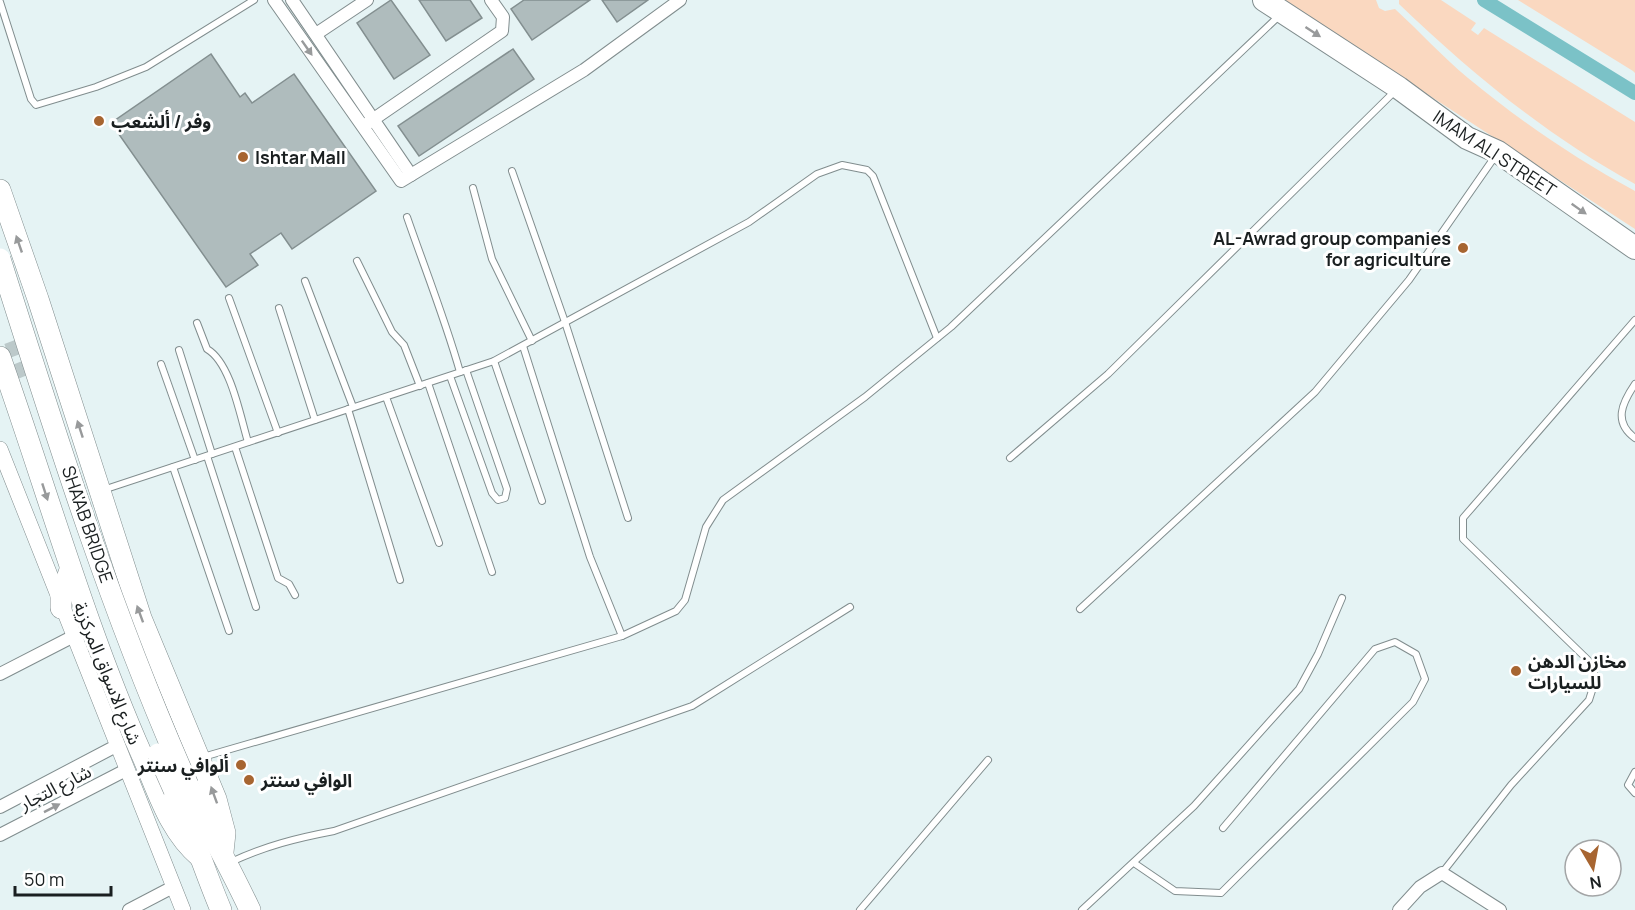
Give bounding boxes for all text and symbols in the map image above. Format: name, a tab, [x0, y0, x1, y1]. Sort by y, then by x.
one-way arrow	[1305, 26, 1321, 37]
one-way arrow	[301, 40, 312, 56]
street label: IMAM ALI STREET	[1429, 104, 1561, 202]
place label: وفر / ألشعب	[111, 109, 211, 133]
marker: وفر / ألشعب	[92, 114, 106, 128]
place label: Ishtar Mall	[255, 145, 346, 169]
marker: Ishtar Mall	[236, 150, 250, 164]
one-way arrow	[1571, 203, 1587, 215]
place label: AL-Awrad group companies for agriculture	[1213, 226, 1451, 271]
one-way arrow	[13, 235, 23, 253]
marker: AL-Awrad group companies for agriculture	[1456, 241, 1470, 255]
one-way arrow	[75, 420, 84, 438]
street label: SHA'AB BRIDGE	[57, 462, 119, 586]
one-way arrow	[40, 483, 50, 501]
street label: شارع الاسواق المركزية	[66, 598, 148, 749]
one-way arrow	[135, 605, 145, 623]
place label: مخازن الدهن للسيارات	[1528, 649, 1627, 694]
marker: مخازن الدهن للسيارات	[1509, 664, 1523, 678]
place label: ألوافي سنتر	[137, 753, 229, 780]
marker: ألوافي سنتر	[234, 758, 248, 772]
street label: شارع التجار	[14, 759, 96, 818]
place label: الوافي سنتر	[260, 768, 352, 795]
marker: الوافي سنتر	[242, 773, 256, 787]
one-way arrow	[208, 786, 218, 804]
one-way arrow	[43, 804, 61, 814]
north arrow	[1563, 838, 1623, 898]
scale bar	[15, 859, 111, 897]
text: 50 m	[24, 867, 64, 891]
text: N	[1588, 871, 1603, 895]

